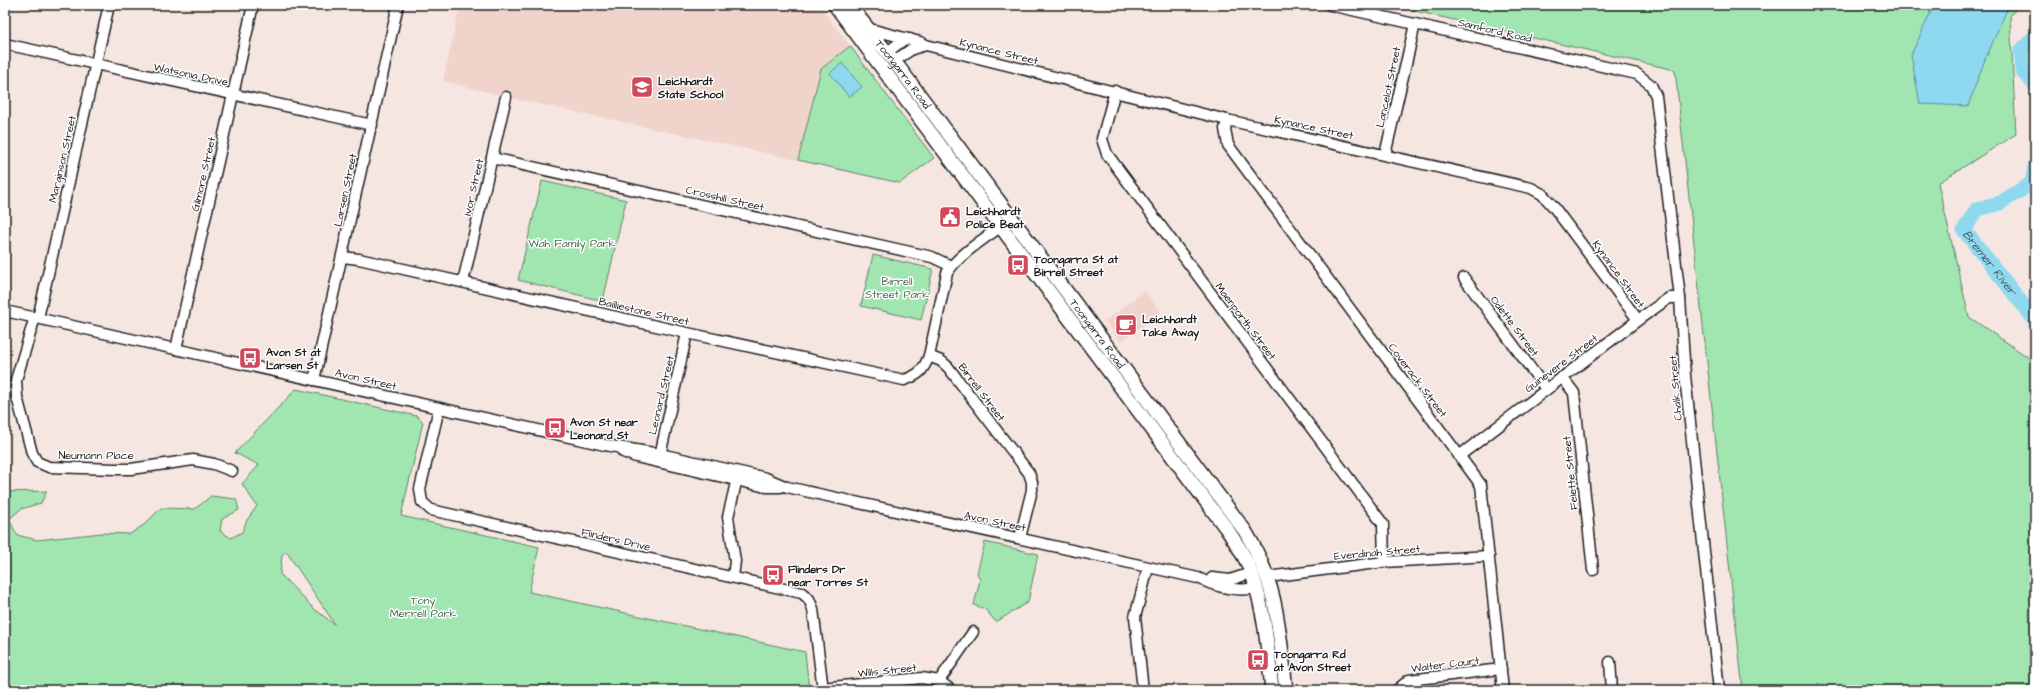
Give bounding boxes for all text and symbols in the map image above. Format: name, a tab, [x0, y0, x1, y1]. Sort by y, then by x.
street label: Samford Road	[1457, 15, 1534, 46]
street label: Kynance Street	[958, 34, 1040, 70]
street label: Toongarra Road	[872, 37, 934, 112]
street label: Lancelot Street	[1373, 45, 1404, 129]
street label: Watsonia Drive	[152, 59, 230, 90]
school or university icon: Leichhardt State School	[629, 74, 655, 100]
place label: Leichhardt State School	[657, 74, 724, 102]
street label: Kynance Street	[1273, 112, 1355, 144]
street label: Marginson Street	[45, 113, 81, 204]
street label: Gilmore Street	[188, 135, 219, 213]
street label: Larsen Street	[330, 152, 361, 228]
street label: Ivor Street	[460, 157, 487, 217]
street label: Crosshill Street	[684, 182, 766, 215]
public building icon: Leichhardt Police Beat	[937, 204, 963, 230]
place label: Leichhardt Police Beat	[966, 204, 1024, 232]
water label: Bremer River	[1958, 227, 2021, 300]
park label: Wah Family Park	[529, 236, 616, 252]
street label: Kynance Street	[1588, 237, 1649, 312]
bus stop icon: Toongarra St at Birrell Street	[1005, 252, 1031, 278]
place label: Toongarra St at Birrell Street	[1033, 252, 1119, 280]
park label: Birrell Street Park	[865, 274, 929, 302]
street label: Maenporth Street	[1212, 280, 1280, 363]
street label: Odette Street	[1487, 293, 1543, 360]
street label: Bailliestone Street	[597, 294, 691, 329]
street label: Toongarra Road	[1066, 296, 1128, 372]
cafe icon: Leichhardt Take Away	[1113, 312, 1139, 338]
place label: Leichhardt Take Away	[1141, 312, 1200, 342]
street label: Guinevere Street	[1522, 331, 1602, 396]
street label: Coverack Street	[1385, 340, 1451, 421]
bus stop icon: Avon St at Larsen St	[237, 345, 263, 371]
place label: Avon St at Larsen St	[266, 345, 321, 373]
street label: Leonard Street	[645, 353, 678, 436]
street label: Chalk Street	[1665, 354, 1686, 421]
street label: Birrell Street	[955, 360, 1009, 425]
street label: Avon Street	[334, 365, 399, 394]
bus stop icon: Avon St near Leonard St	[542, 415, 568, 441]
place label: Avon St near Leonard St	[570, 415, 639, 443]
street label: Felette Street	[1559, 435, 1582, 511]
street label: Neumann Place	[58, 448, 134, 463]
street label: Avon Street	[963, 508, 1028, 535]
street label: Flinders Drive	[580, 524, 652, 555]
street label: Everdinah Street	[1333, 541, 1421, 564]
bus stop icon: Flinders Dr near Torres St	[760, 562, 786, 588]
place label: Flinders Dr near Torres St	[788, 562, 869, 590]
park label: Tony Merrell Park	[390, 593, 456, 621]
bus stop icon: Toongarra Rd at Avon Street	[1245, 647, 1271, 673]
place label: Toongarra Rd at Avon Street	[1273, 647, 1352, 675]
street label: Walter Court	[1410, 653, 1481, 676]
street label: Wills Street	[857, 660, 918, 681]

